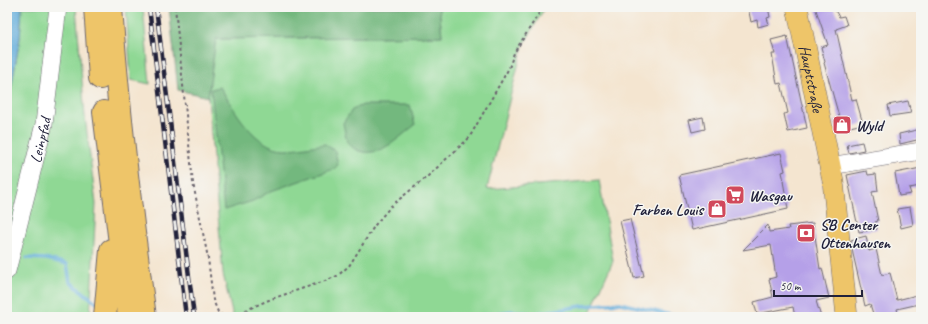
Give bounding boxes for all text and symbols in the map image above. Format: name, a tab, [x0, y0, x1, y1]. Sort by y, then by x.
street label: Hauptstraße	[794, 43, 828, 116]
street label: Leinpfad	[26, 114, 56, 165]
shop icon: Wyld	[831, 114, 853, 136]
place label: Wyld	[856, 116, 885, 136]
supermarket icon: Wasgau	[724, 184, 746, 206]
place label: Wasgau	[749, 186, 794, 206]
shop icon: Farben Louis	[706, 198, 728, 220]
place label: Farben Louis	[632, 200, 704, 220]
place label: SB Center Ottenhausen	[820, 215, 892, 253]
bank icon: SB Center Ottenhausen	[795, 222, 817, 244]
scale bar	[774, 272, 862, 298]
text: 50 m	[780, 278, 802, 294]

